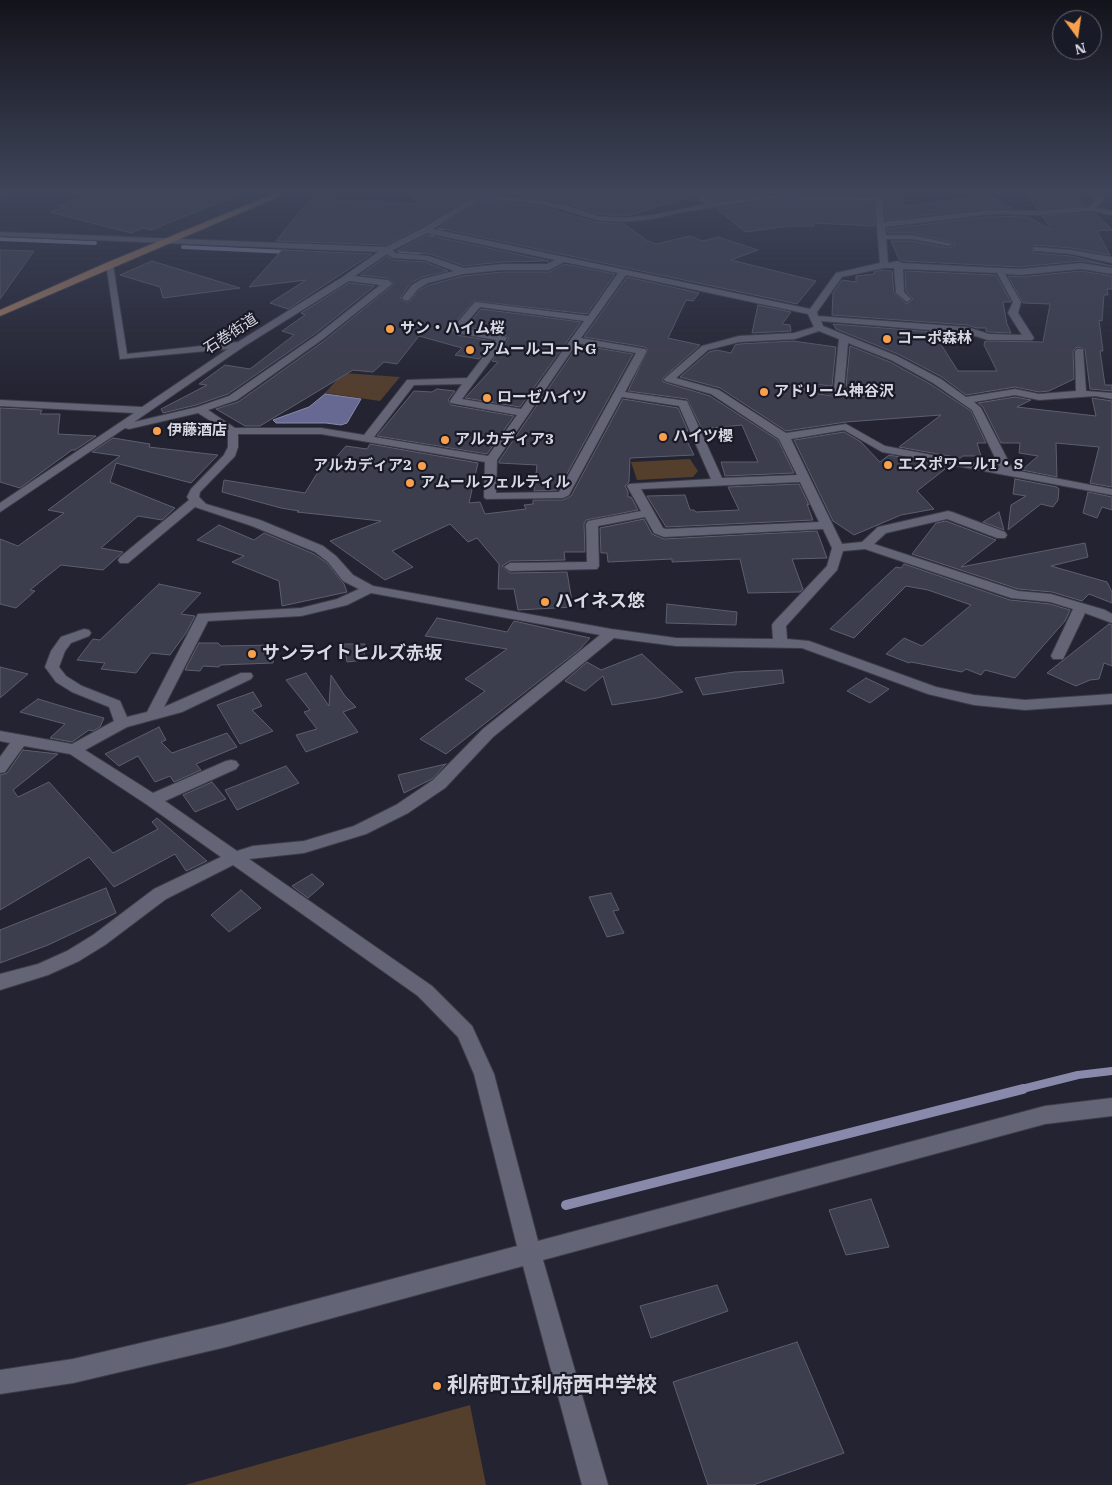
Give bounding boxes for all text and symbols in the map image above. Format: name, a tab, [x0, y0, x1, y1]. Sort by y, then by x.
north arrow	[1052, 10, 1102, 60]
text: N	[1073, 39, 1088, 59]
street label: 石巻街道	[201, 310, 261, 358]
place label: サン・ハイム桜	[400, 320, 505, 338]
marker: サン・ハイム桜	[384, 323, 396, 335]
place label: コーポ森林	[897, 330, 972, 348]
marker: コーポ森林	[881, 333, 893, 345]
place label: アムールコートG	[480, 341, 597, 359]
marker: アムールコートG	[464, 344, 476, 356]
place label: アドリーム神谷沢	[774, 383, 894, 401]
marker: アドリーム神谷沢	[758, 386, 770, 398]
place label: ローゼハイツ	[497, 389, 587, 407]
marker: ローゼハイツ	[481, 392, 493, 404]
place label: 伊藤酒店	[167, 422, 227, 440]
marker: 伊藤酒店	[151, 425, 163, 437]
place label: ハイツ櫻	[673, 428, 733, 446]
place label: アルカディア3	[455, 431, 554, 449]
marker: ハイツ櫻	[657, 431, 669, 443]
marker: アルカディア3	[439, 434, 451, 446]
place label: エスポワールT・S	[898, 456, 1023, 474]
place label: アルカディア2	[313, 457, 412, 475]
marker: エスポワールT・S	[882, 459, 894, 471]
marker: アルカディア2	[416, 460, 428, 472]
place label: アムールフェルティル	[420, 474, 570, 492]
marker: アムールフェルティル	[404, 477, 416, 489]
place label: ハイネス悠	[555, 591, 645, 613]
marker: ハイネス悠	[539, 596, 551, 608]
place label: サンライトヒルズ赤坂	[262, 643, 442, 665]
marker: サンライトヒルズ赤坂	[246, 648, 258, 660]
place label: 利府町立利府西中学校	[447, 1373, 657, 1399]
marker: 利府町立利府西中学校	[431, 1380, 443, 1392]

